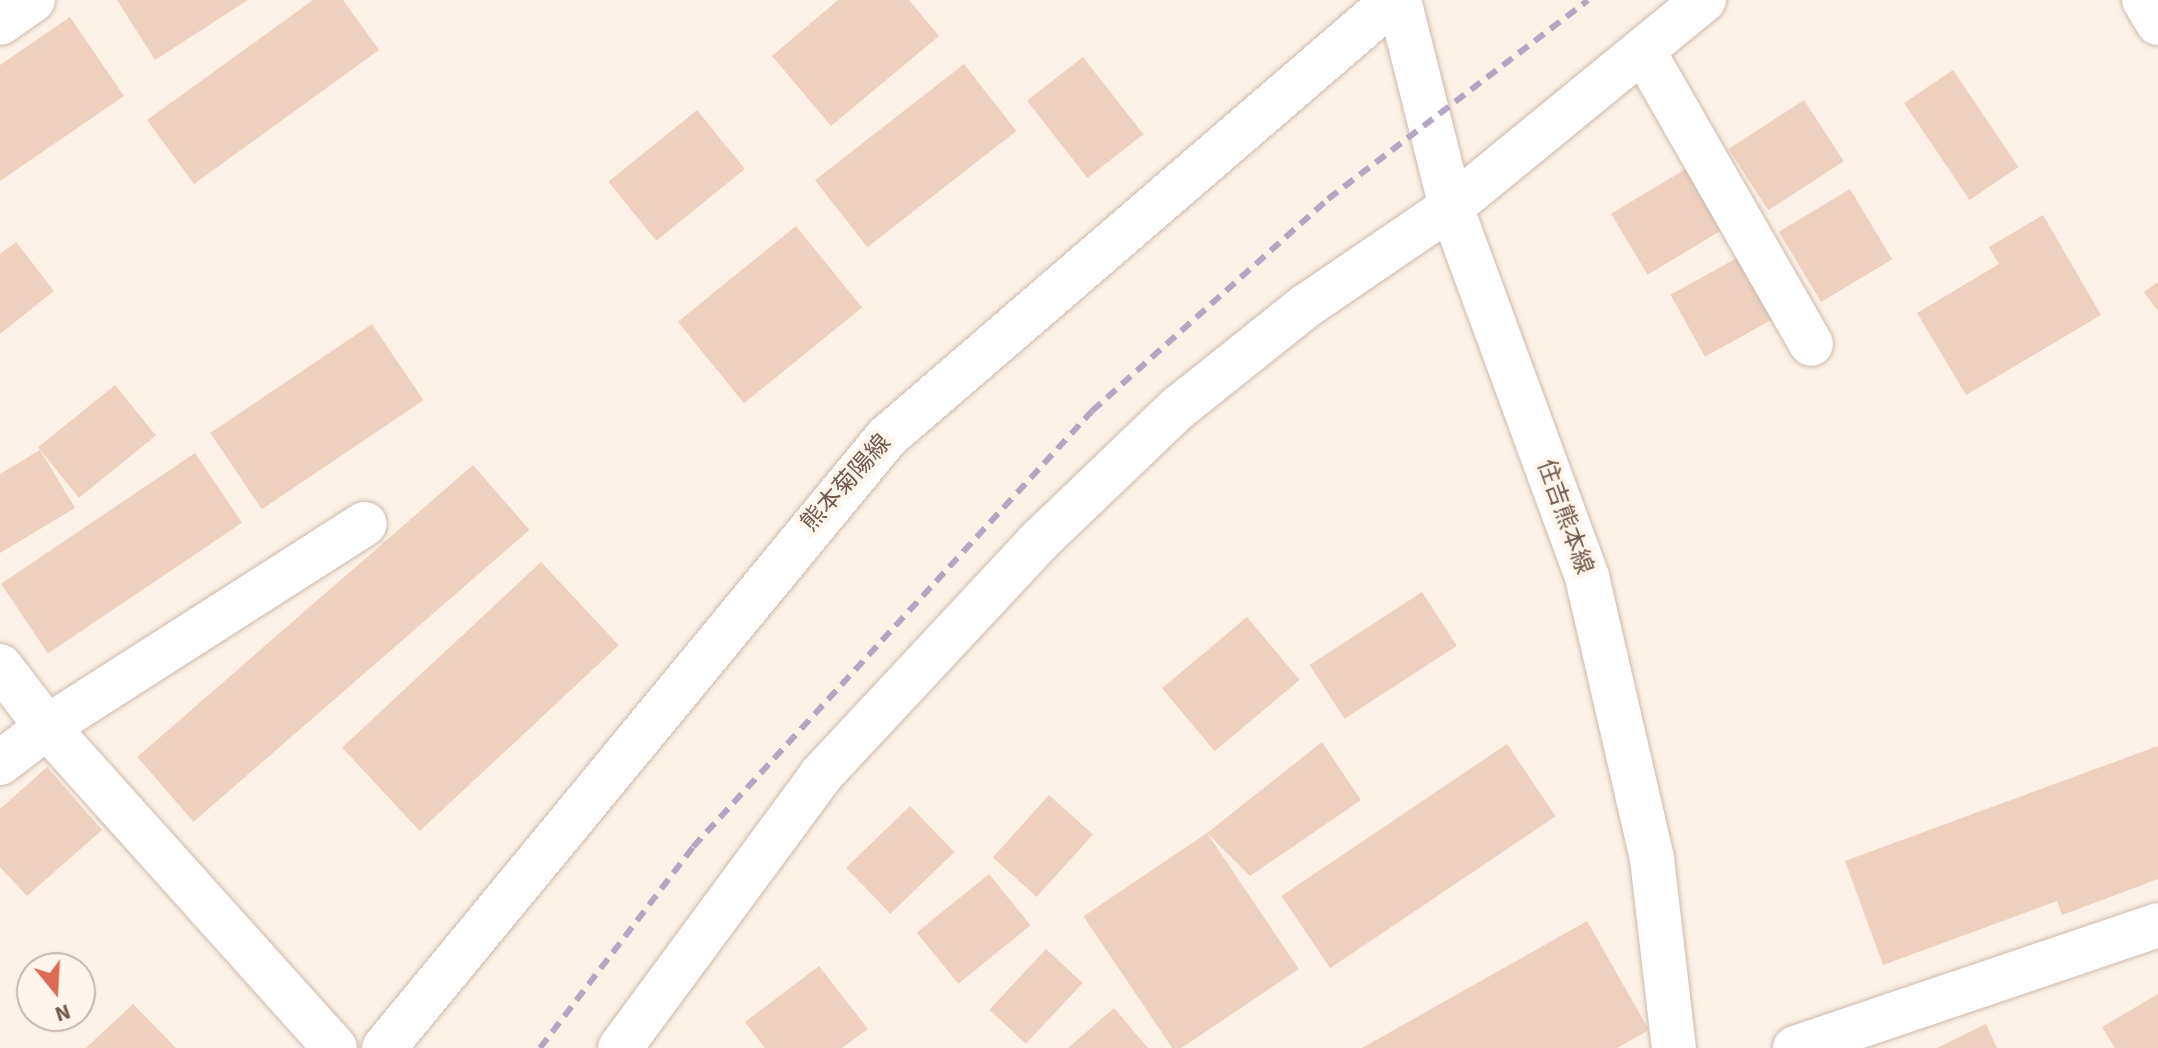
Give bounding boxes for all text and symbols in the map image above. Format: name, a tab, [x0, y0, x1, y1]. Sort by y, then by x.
street label: 熊本菊陽線	[795, 429, 897, 537]
street label: 住吉熊本線	[1531, 456, 1599, 578]
north arrow	[16, 952, 96, 1032]
text: N	[51, 995, 75, 1030]

